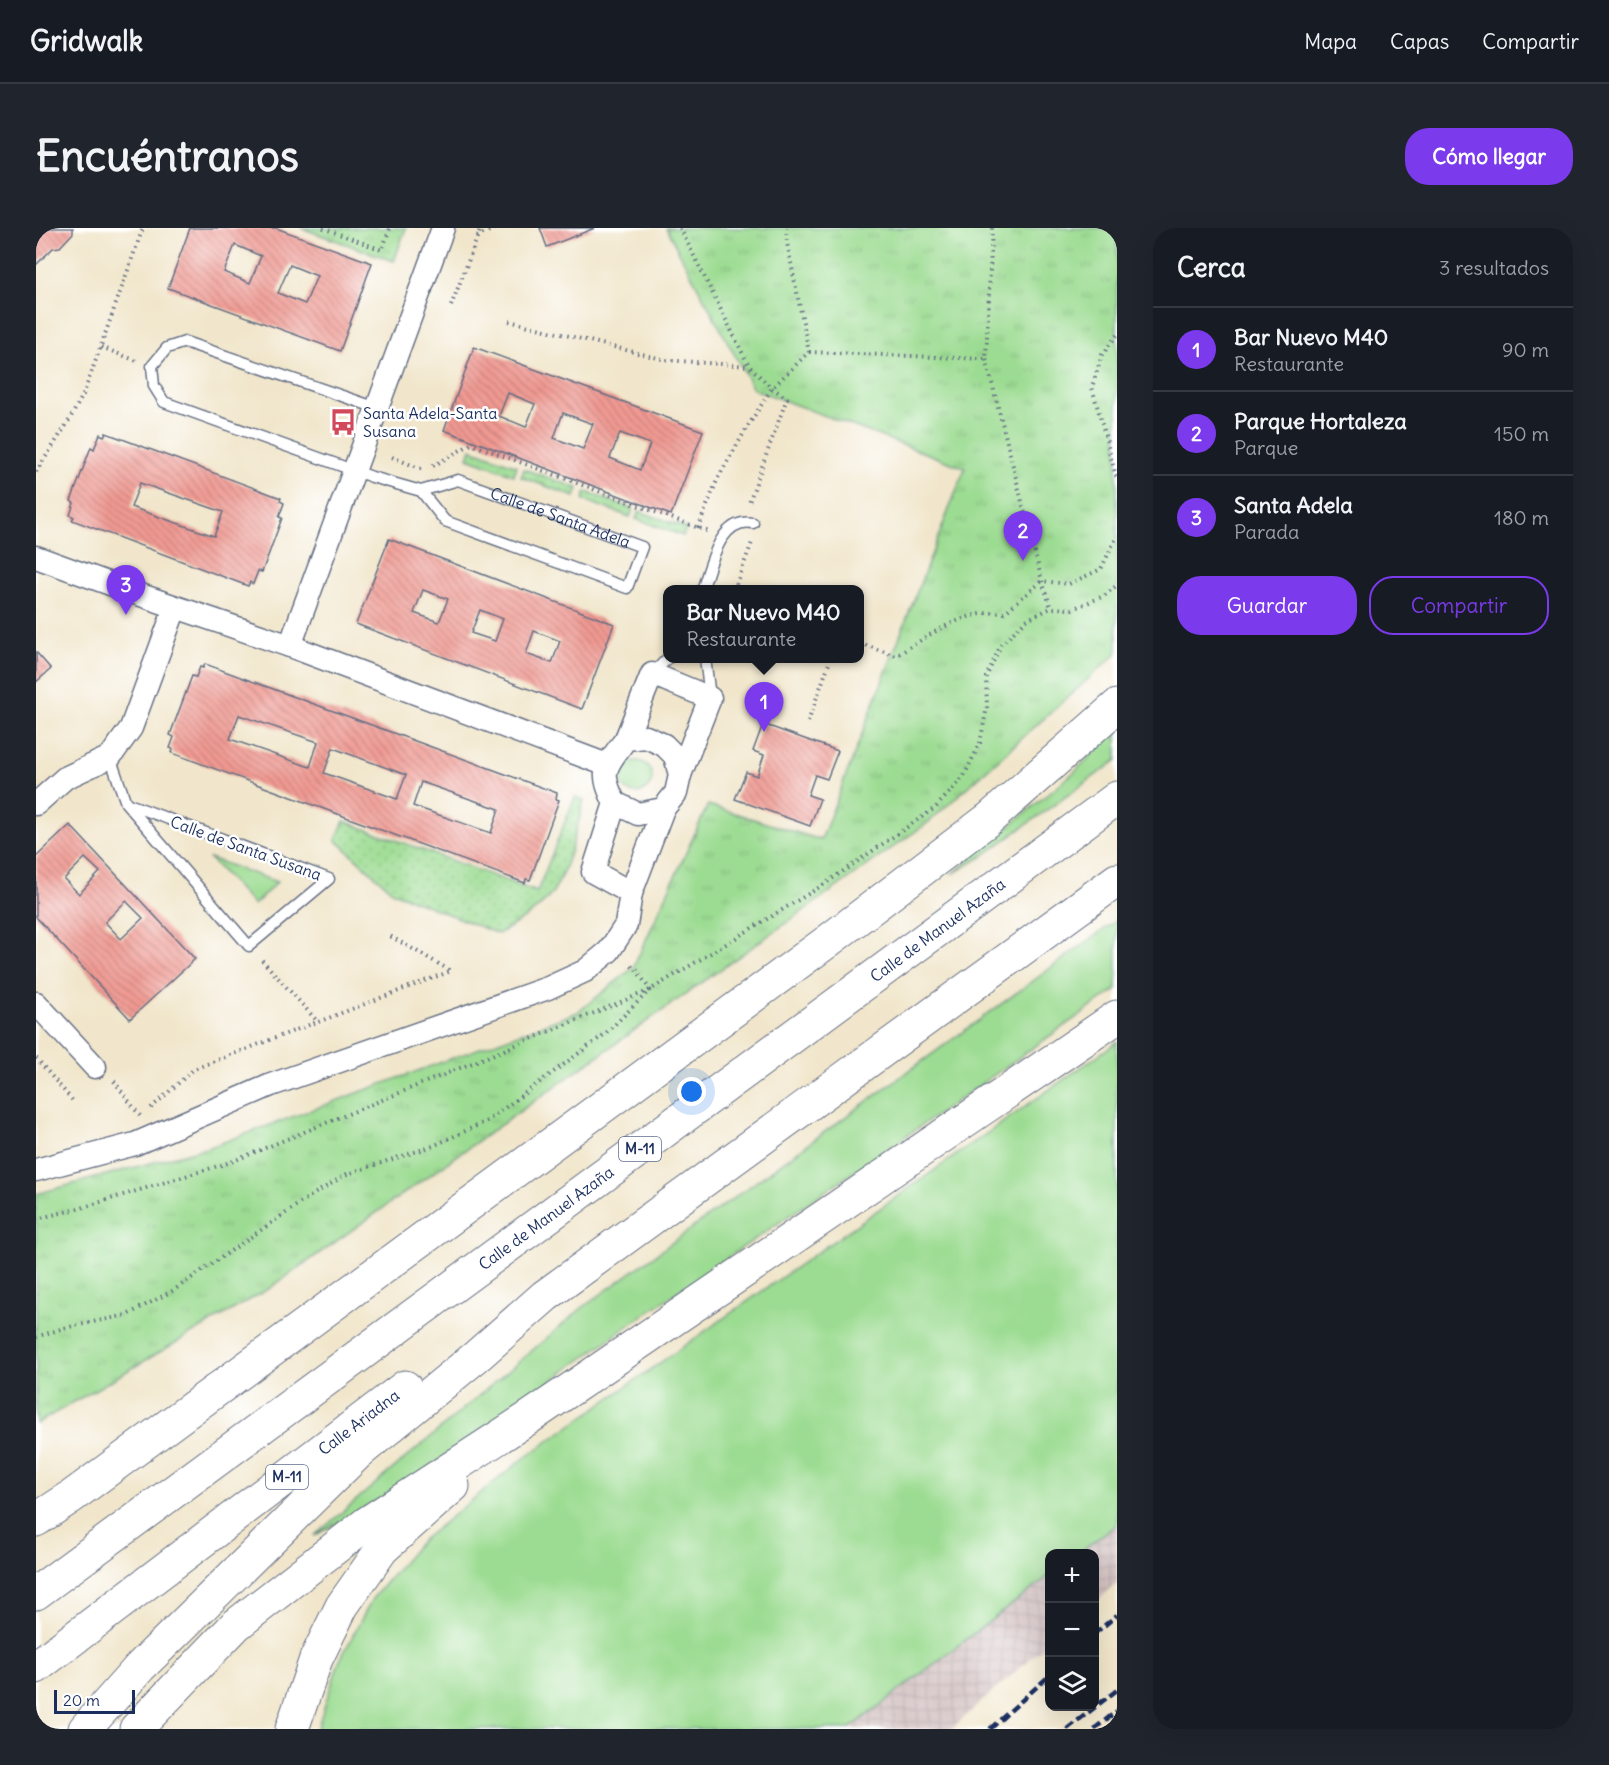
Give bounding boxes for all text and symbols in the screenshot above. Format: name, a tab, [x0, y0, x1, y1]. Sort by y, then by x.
text: Gridwalk	[30, 23, 143, 59]
text: Mapa	[1304, 28, 1357, 55]
text: Capas	[1390, 28, 1449, 55]
text: Compartir	[1482, 28, 1579, 55]
button: Cómo llegar	[1405, 128, 1573, 185]
text: Encuéntranos	[36, 130, 299, 182]
text: Cerca	[1177, 251, 1246, 284]
text: 3 resultados	[1439, 255, 1549, 280]
text: Bar Nuevo M40	[1234, 323, 1388, 351]
text: 1	[1193, 337, 1200, 362]
text: 90 m	[1502, 337, 1549, 362]
text: Restaurante	[1234, 351, 1344, 376]
place label: Santa Adela-Santa Susana	[363, 403, 497, 441]
bus stop icon: Santa Adela-Santa Susana	[328, 407, 358, 437]
text: Parque Hortaleza	[1234, 407, 1407, 435]
text: 2	[1191, 421, 1202, 446]
text: 150 m	[1494, 421, 1549, 446]
text: Parque	[1234, 435, 1298, 460]
street label: Calle de Santa Adela	[488, 483, 633, 552]
text: Santa Adela	[1234, 491, 1353, 519]
text: 3	[1191, 505, 1202, 530]
text: 180 m	[1494, 505, 1549, 530]
pin: 2	[1004, 512, 1042, 561]
text: Parada	[1234, 519, 1299, 544]
pin: 3	[106, 566, 146, 615]
button: Guardar	[1177, 576, 1357, 635]
button: Compartir	[1369, 576, 1549, 635]
popup	[663, 585, 864, 663]
text: Bar Nuevo M40	[686, 598, 841, 626]
text: Restaurante	[686, 626, 796, 651]
pin: 1	[744, 682, 784, 732]
street label: Calle de Santa Susana	[168, 811, 324, 885]
street label: Calle de Manuel Azaña	[866, 874, 1009, 986]
your location	[677, 1077, 706, 1106]
road number: M-11	[619, 1137, 661, 1161]
street label: Calle de Manuel Azaña	[474, 1162, 617, 1274]
street label: Calle Ariadna	[314, 1385, 403, 1459]
road number: M-11	[266, 1465, 308, 1489]
map controls	[1045, 1549, 1099, 1711]
button: +	[1045, 1549, 1099, 1603]
button: −	[1045, 1603, 1099, 1657]
button: layers	[1045, 1657, 1099, 1711]
scale bar	[54, 1687, 135, 1714]
text: 20 m	[63, 1690, 100, 1710]

